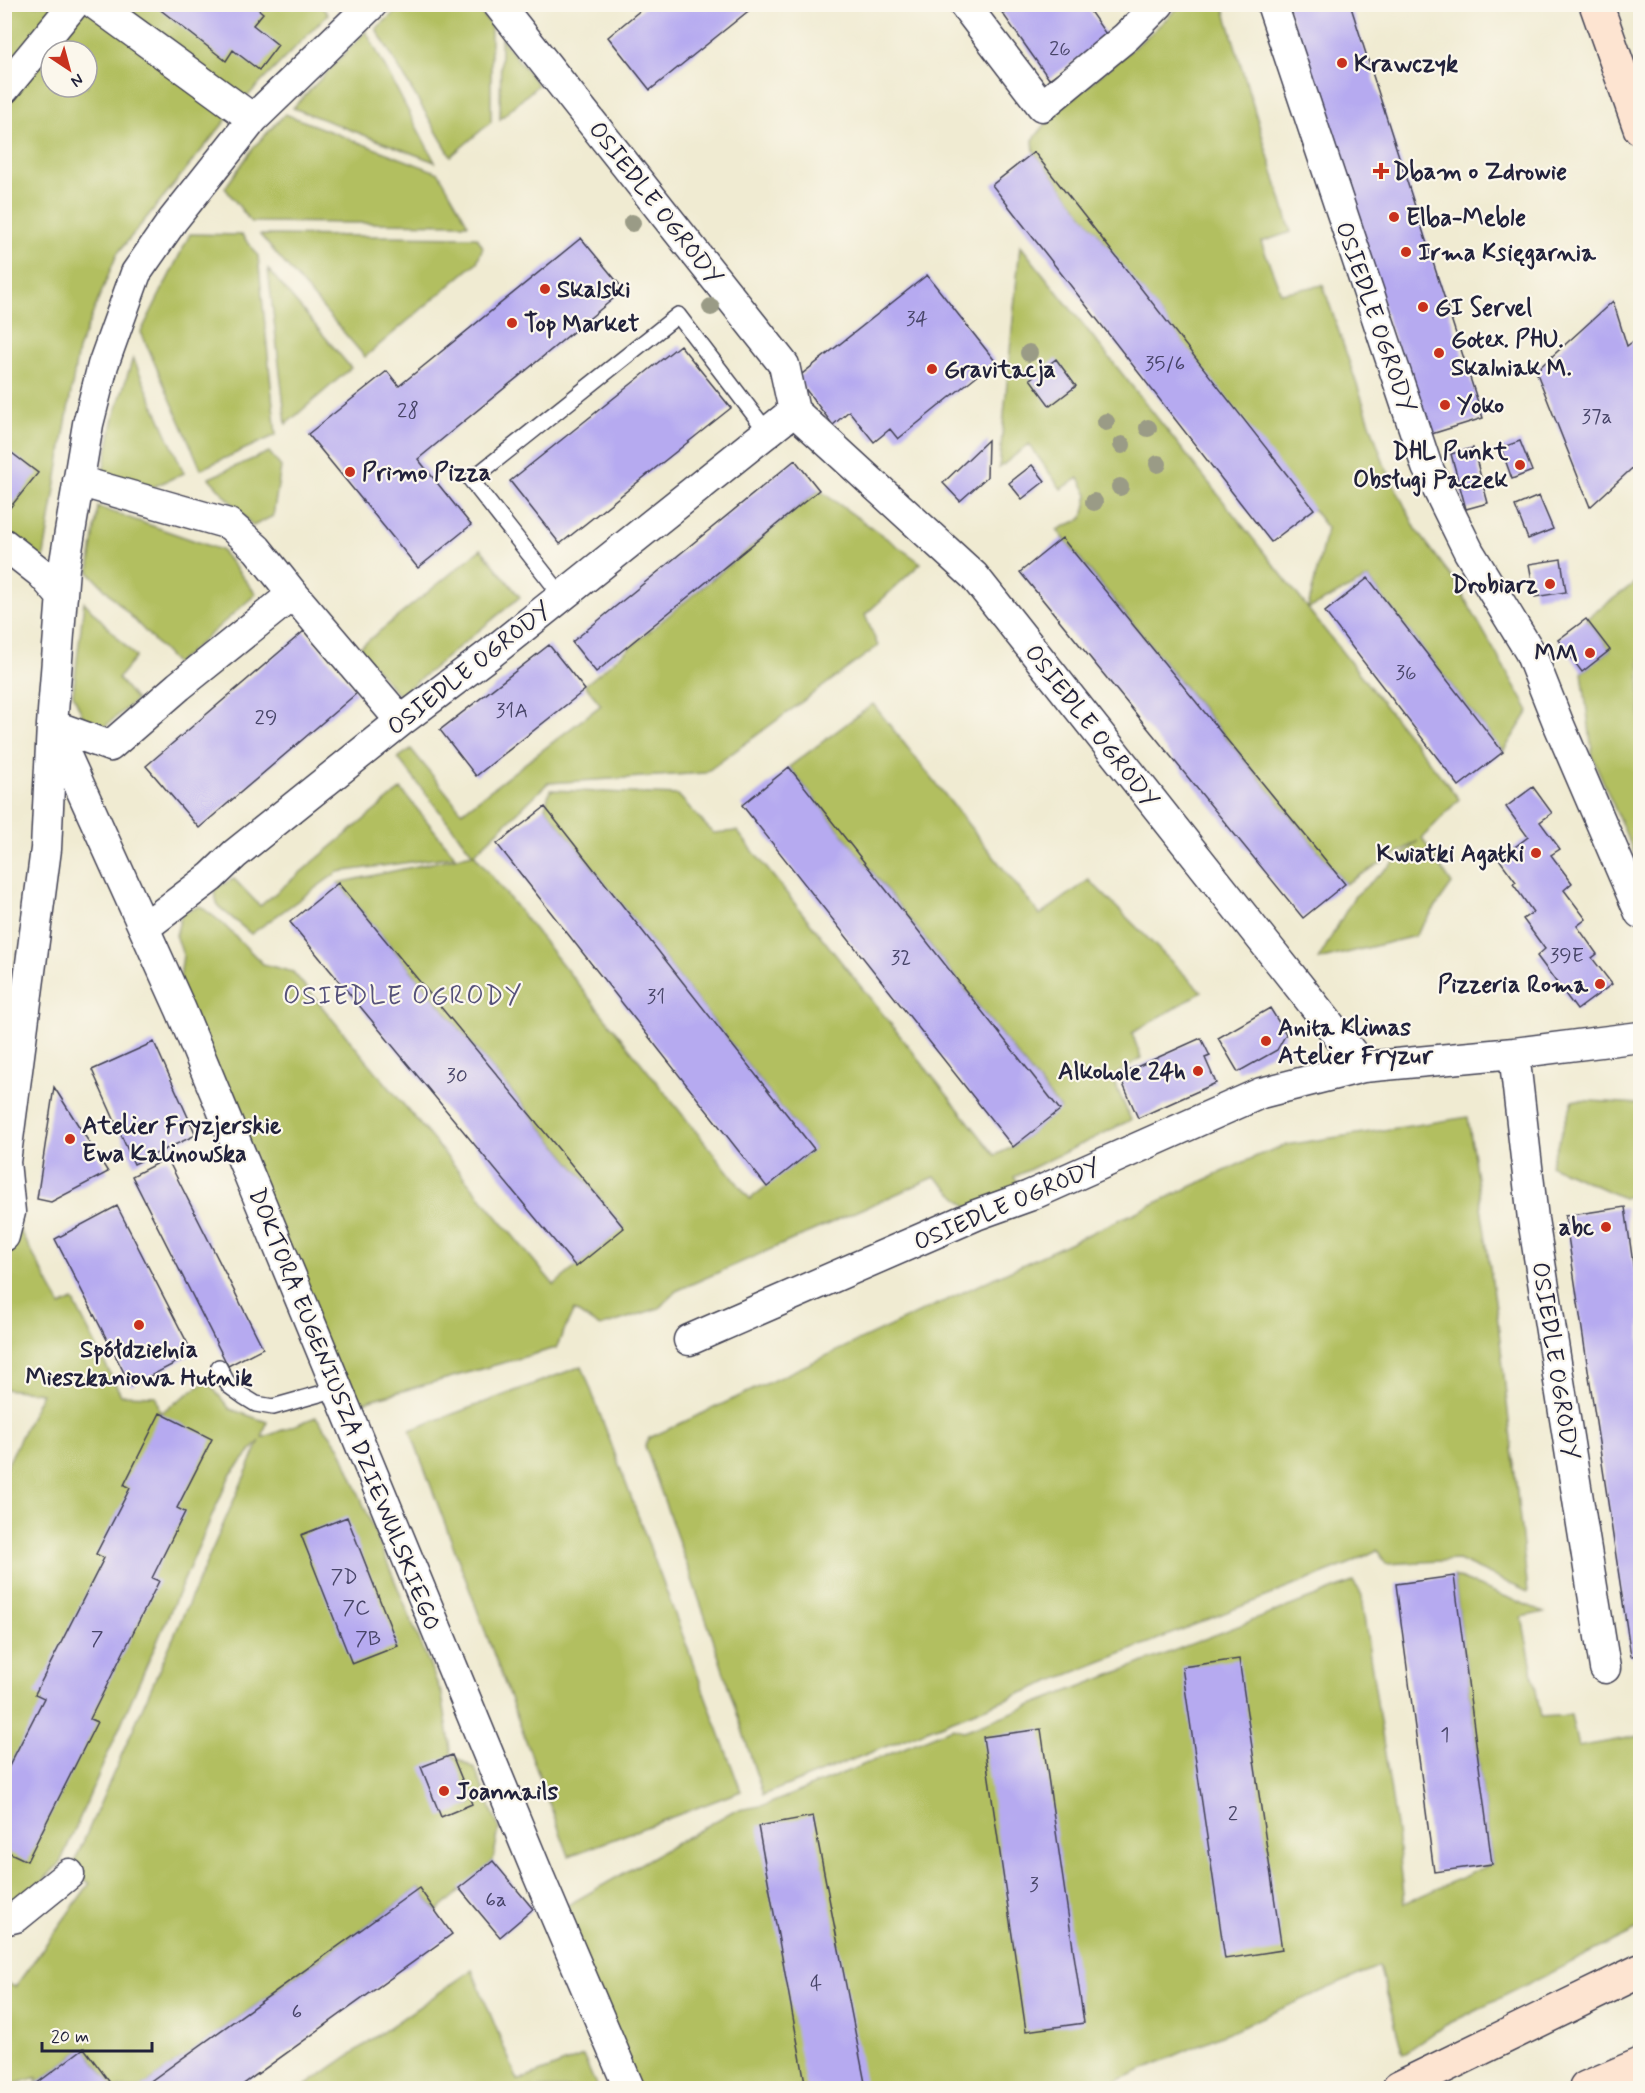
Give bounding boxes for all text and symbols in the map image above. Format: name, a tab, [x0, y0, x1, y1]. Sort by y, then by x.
house number: 26	[1049, 35, 1071, 63]
north arrow	[39, 39, 99, 99]
place label: Krawczyk	[1354, 49, 1458, 80]
marker: Krawczyk	[1335, 56, 1349, 70]
text: N	[66, 68, 87, 92]
street label: OSIEDLE OGRODY	[581, 115, 729, 292]
place label: Dbam o Zdrowie	[1393, 157, 1567, 188]
marker: Dbam o Zdrowie	[1374, 164, 1388, 178]
place label: Elba-Meble	[1406, 203, 1526, 234]
marker: Elba-Meble	[1387, 210, 1401, 224]
street label: OSIEDLE OGRODY	[1327, 218, 1422, 417]
place label: Irma Księgarnia	[1418, 238, 1596, 270]
marker: Irma Księgarnia	[1399, 245, 1413, 259]
place label: Skalski	[557, 275, 631, 306]
marker: Skalski	[538, 282, 552, 296]
place label: GI Servel	[1435, 293, 1532, 324]
marker: GI Servel	[1416, 300, 1430, 314]
house number: 34	[906, 305, 928, 333]
place label: Top Market	[524, 309, 640, 340]
marker: Top Market	[505, 316, 519, 330]
place label: Gotex. PHU. Skalniak M.	[1451, 325, 1572, 384]
marker: Gotex. PHU. Skalniak M.	[1432, 346, 1446, 360]
house number: 35/6	[1145, 350, 1185, 378]
place label: Gravitacja	[944, 355, 1056, 387]
marker: Gravitacja	[925, 362, 939, 376]
place label: Yoko	[1457, 391, 1504, 422]
house number: 28	[397, 397, 419, 425]
marker: Yoko	[1438, 398, 1452, 412]
house number: 37a	[1582, 403, 1612, 431]
place label: DHL Punkt Obsługi Paczek	[1353, 437, 1509, 497]
place label: Primo Pizza	[362, 458, 491, 489]
marker: DHL Punkt Obsługi Paczek	[1513, 458, 1527, 472]
marker: Primo Pizza	[343, 465, 357, 479]
place label: Drobiarz	[1451, 570, 1538, 601]
marker: Drobiarz	[1543, 577, 1557, 591]
street label: OSIEDLE OGRODY	[381, 595, 558, 743]
street label: OSIEDLE OGRODY	[1017, 638, 1165, 815]
place label: MM	[1535, 639, 1578, 670]
marker: MM	[1583, 646, 1597, 660]
house number: 36	[1395, 659, 1417, 687]
house number: 31A	[496, 697, 528, 725]
house number: 29	[255, 704, 277, 732]
place label: Kwiatki Agatki	[1376, 839, 1524, 871]
marker: Kwiatki Agatki	[1529, 846, 1543, 860]
house number: 39E	[1550, 942, 1584, 970]
house number: 32	[891, 944, 911, 972]
place label: Pizzeria Roma	[1438, 970, 1589, 1001]
marker: Pizzeria Roma	[1593, 977, 1607, 991]
district label: OSIEDLE OGRODY	[283, 980, 523, 1014]
house number: 31	[647, 983, 665, 1011]
place label: Anita Klimas Atelier Fryzur	[1278, 1013, 1434, 1072]
marker: Anita Klimas Atelier Fryzur	[1259, 1034, 1273, 1048]
place label: Alkohole 24h	[1058, 1057, 1186, 1088]
house number: 30	[446, 1062, 468, 1090]
marker: Alkohole 24h	[1191, 1064, 1205, 1078]
place label: Atelier Fryzjerskie Ewa Kalinowska	[82, 1111, 282, 1170]
marker: Atelier Fryzjerskie Ewa Kalinowska	[63, 1132, 77, 1146]
street label: OSIEDLE OGRODY	[909, 1152, 1106, 1259]
street label: DOKTORA EUGENIUSZA DZIEWULSKIEGO	[240, 1184, 447, 1635]
place label: abc	[1559, 1213, 1594, 1244]
marker: abc	[1599, 1220, 1613, 1234]
street label: OSIEDLE OGRODY	[1524, 1260, 1585, 1463]
marker: Spółdzielnia Mieszkaniowa Hutnik	[132, 1318, 146, 1332]
place label: Spółdzielnia Mieszkaniowa Hutnik	[25, 1335, 253, 1394]
house number: 7D	[330, 1563, 358, 1591]
house number: 7C	[342, 1594, 370, 1622]
house number: 7	[91, 1625, 104, 1653]
house number: 7B	[355, 1625, 381, 1653]
house number: 1	[1440, 1721, 1450, 1749]
place label: Joannails	[456, 1777, 559, 1808]
marker: Joannails	[437, 1784, 451, 1798]
house number: 2	[1228, 1800, 1238, 1828]
house number: 3	[1029, 1871, 1039, 1899]
house number: 6a	[485, 1886, 507, 1914]
house number: 4	[810, 1970, 822, 1998]
house number: 6	[292, 1998, 302, 2026]
scale bar	[42, 2015, 152, 2053]
text: 20 m	[51, 2025, 89, 2049]

